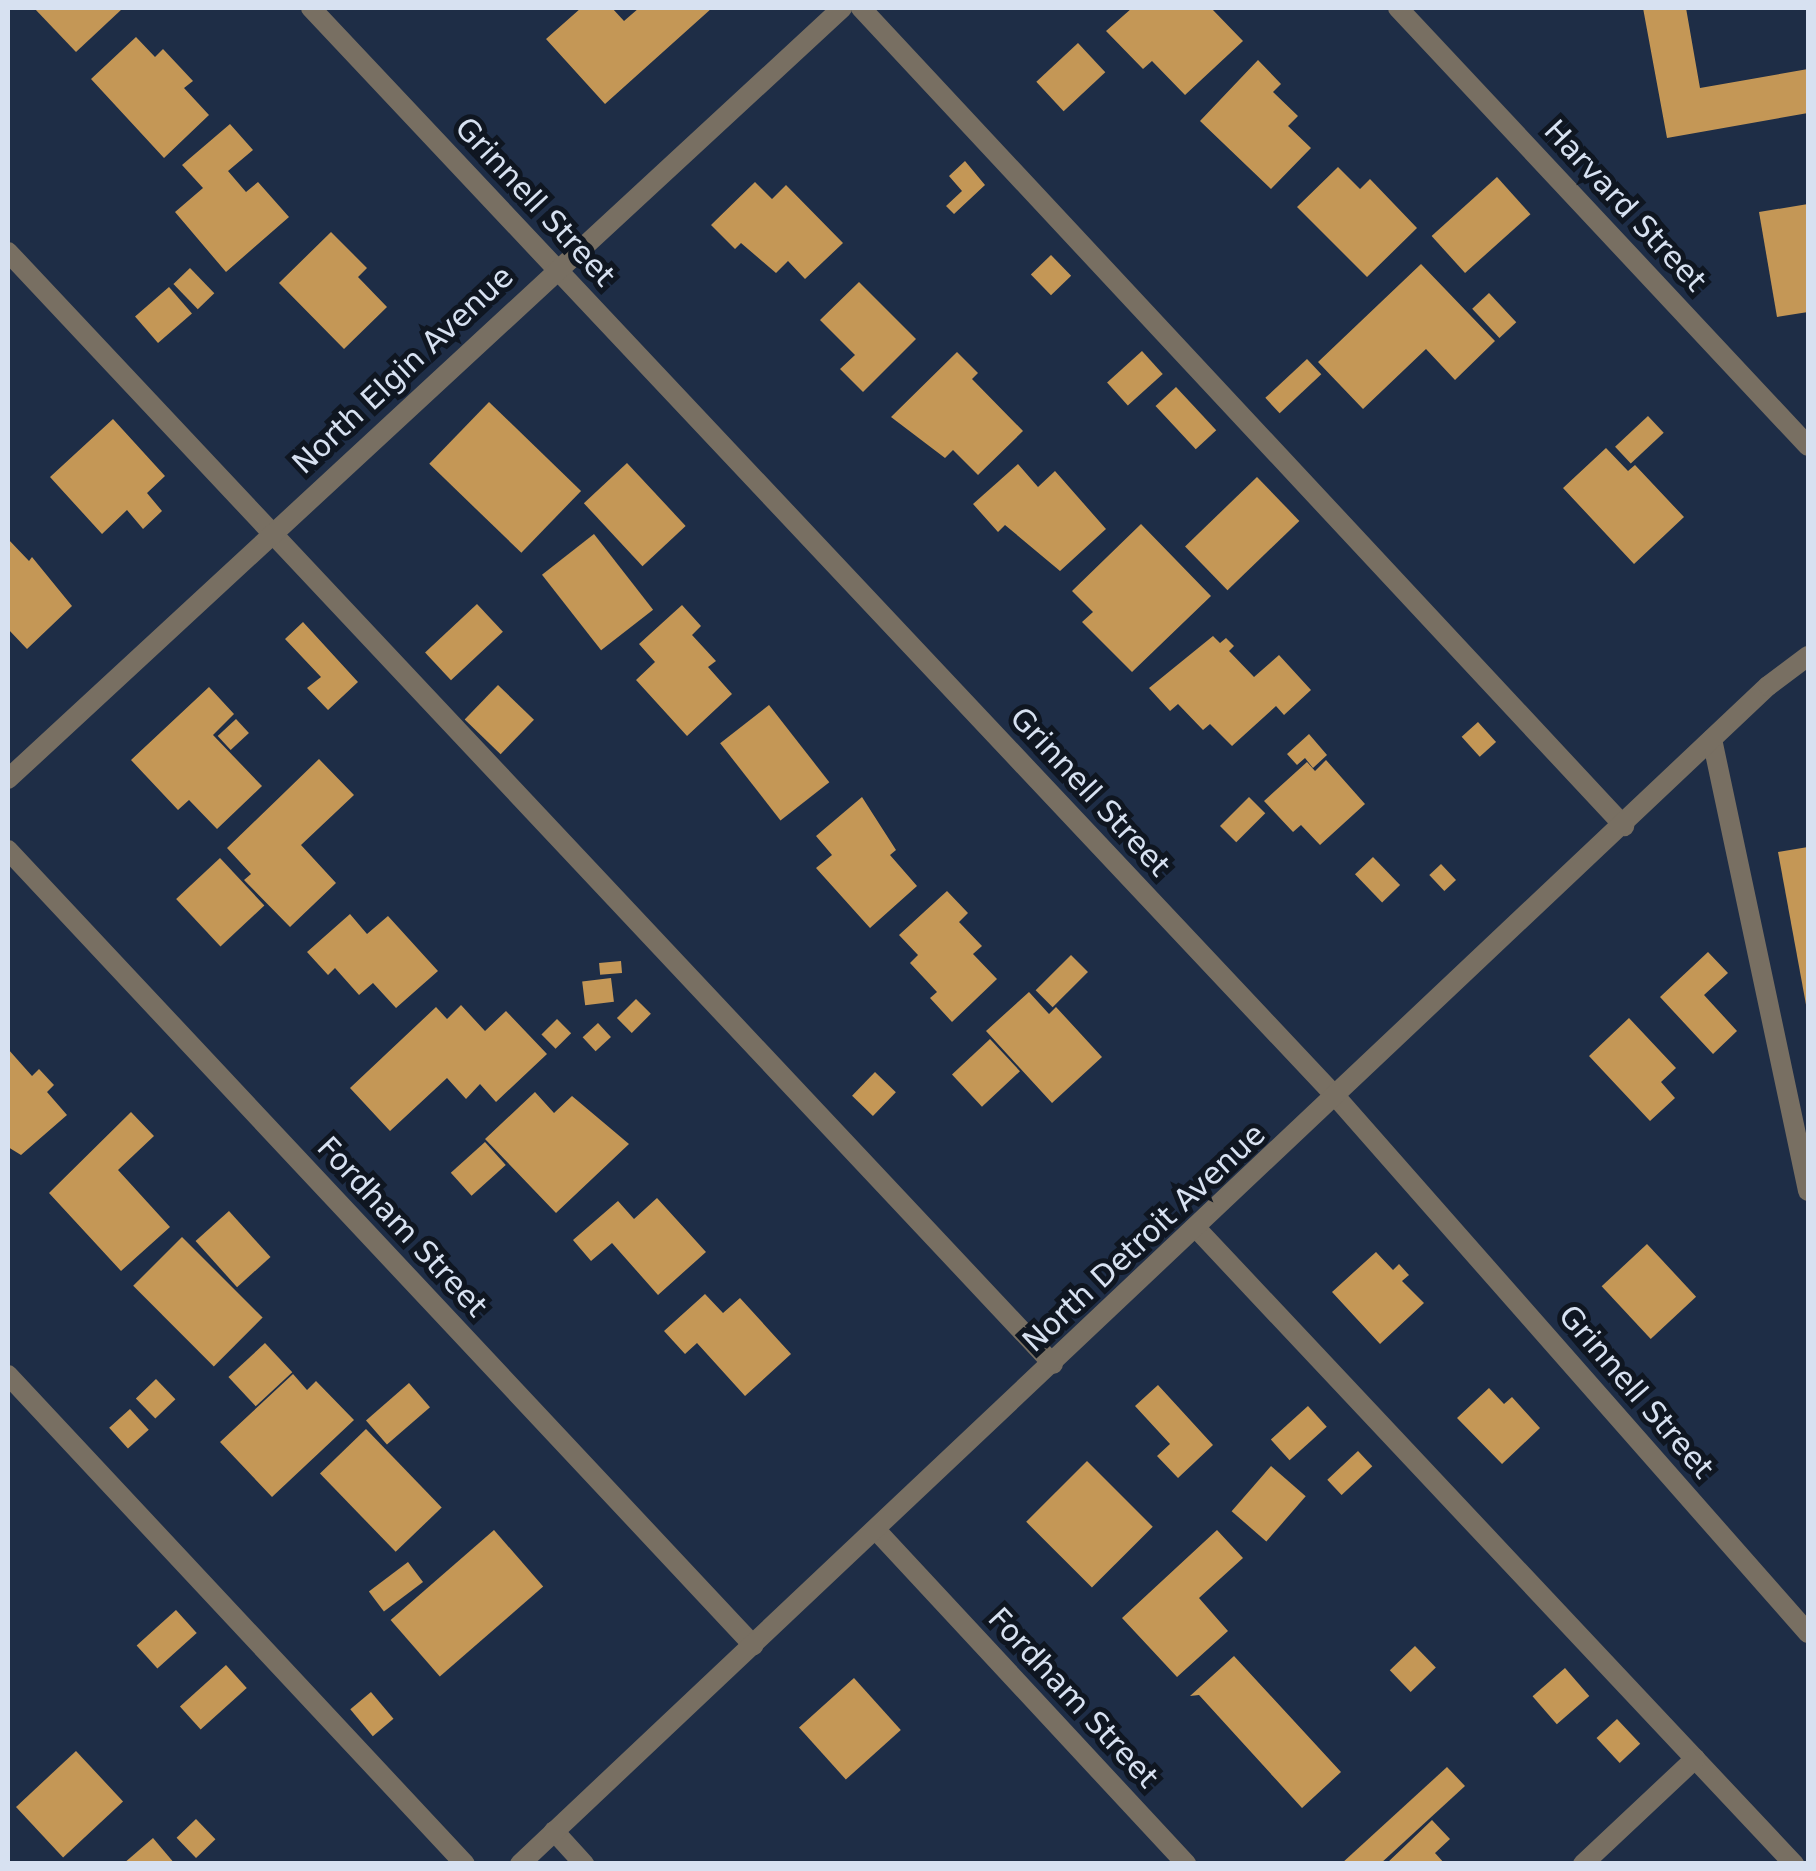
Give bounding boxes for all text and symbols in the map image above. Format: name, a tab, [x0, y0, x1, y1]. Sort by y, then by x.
street label: Grinnell Street	[448, 110, 622, 294]
street label: Harvard Street	[1536, 113, 1714, 299]
street label: North Elgin Avenue	[285, 259, 521, 481]
street label: Grinnell Street	[1003, 700, 1177, 884]
street label: North Detroit Avenue	[1015, 1116, 1273, 1360]
street label: Fordham Street	[309, 1130, 495, 1324]
street label: Grinnell Street	[1551, 1298, 1721, 1486]
street label: Fordham Street	[980, 1601, 1166, 1795]

